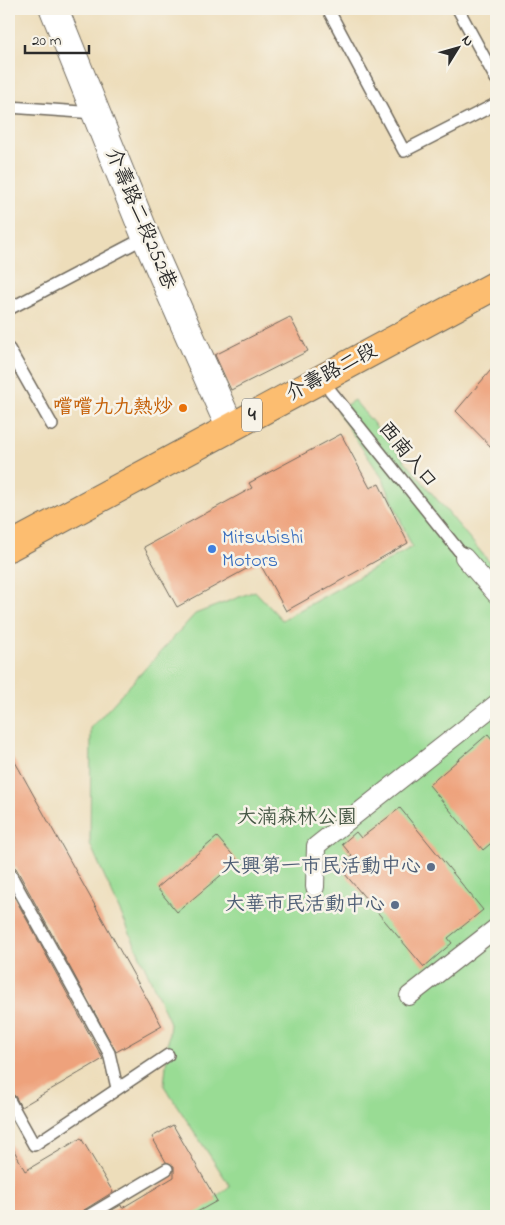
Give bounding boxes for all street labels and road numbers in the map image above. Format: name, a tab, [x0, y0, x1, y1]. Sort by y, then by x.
street label: 介壽路二段252巷	[97, 144, 183, 295]
street label: 介壽路二段	[281, 337, 383, 409]
road number: 4	[242, 398, 262, 432]
street label: 西南入口	[371, 416, 443, 496]

